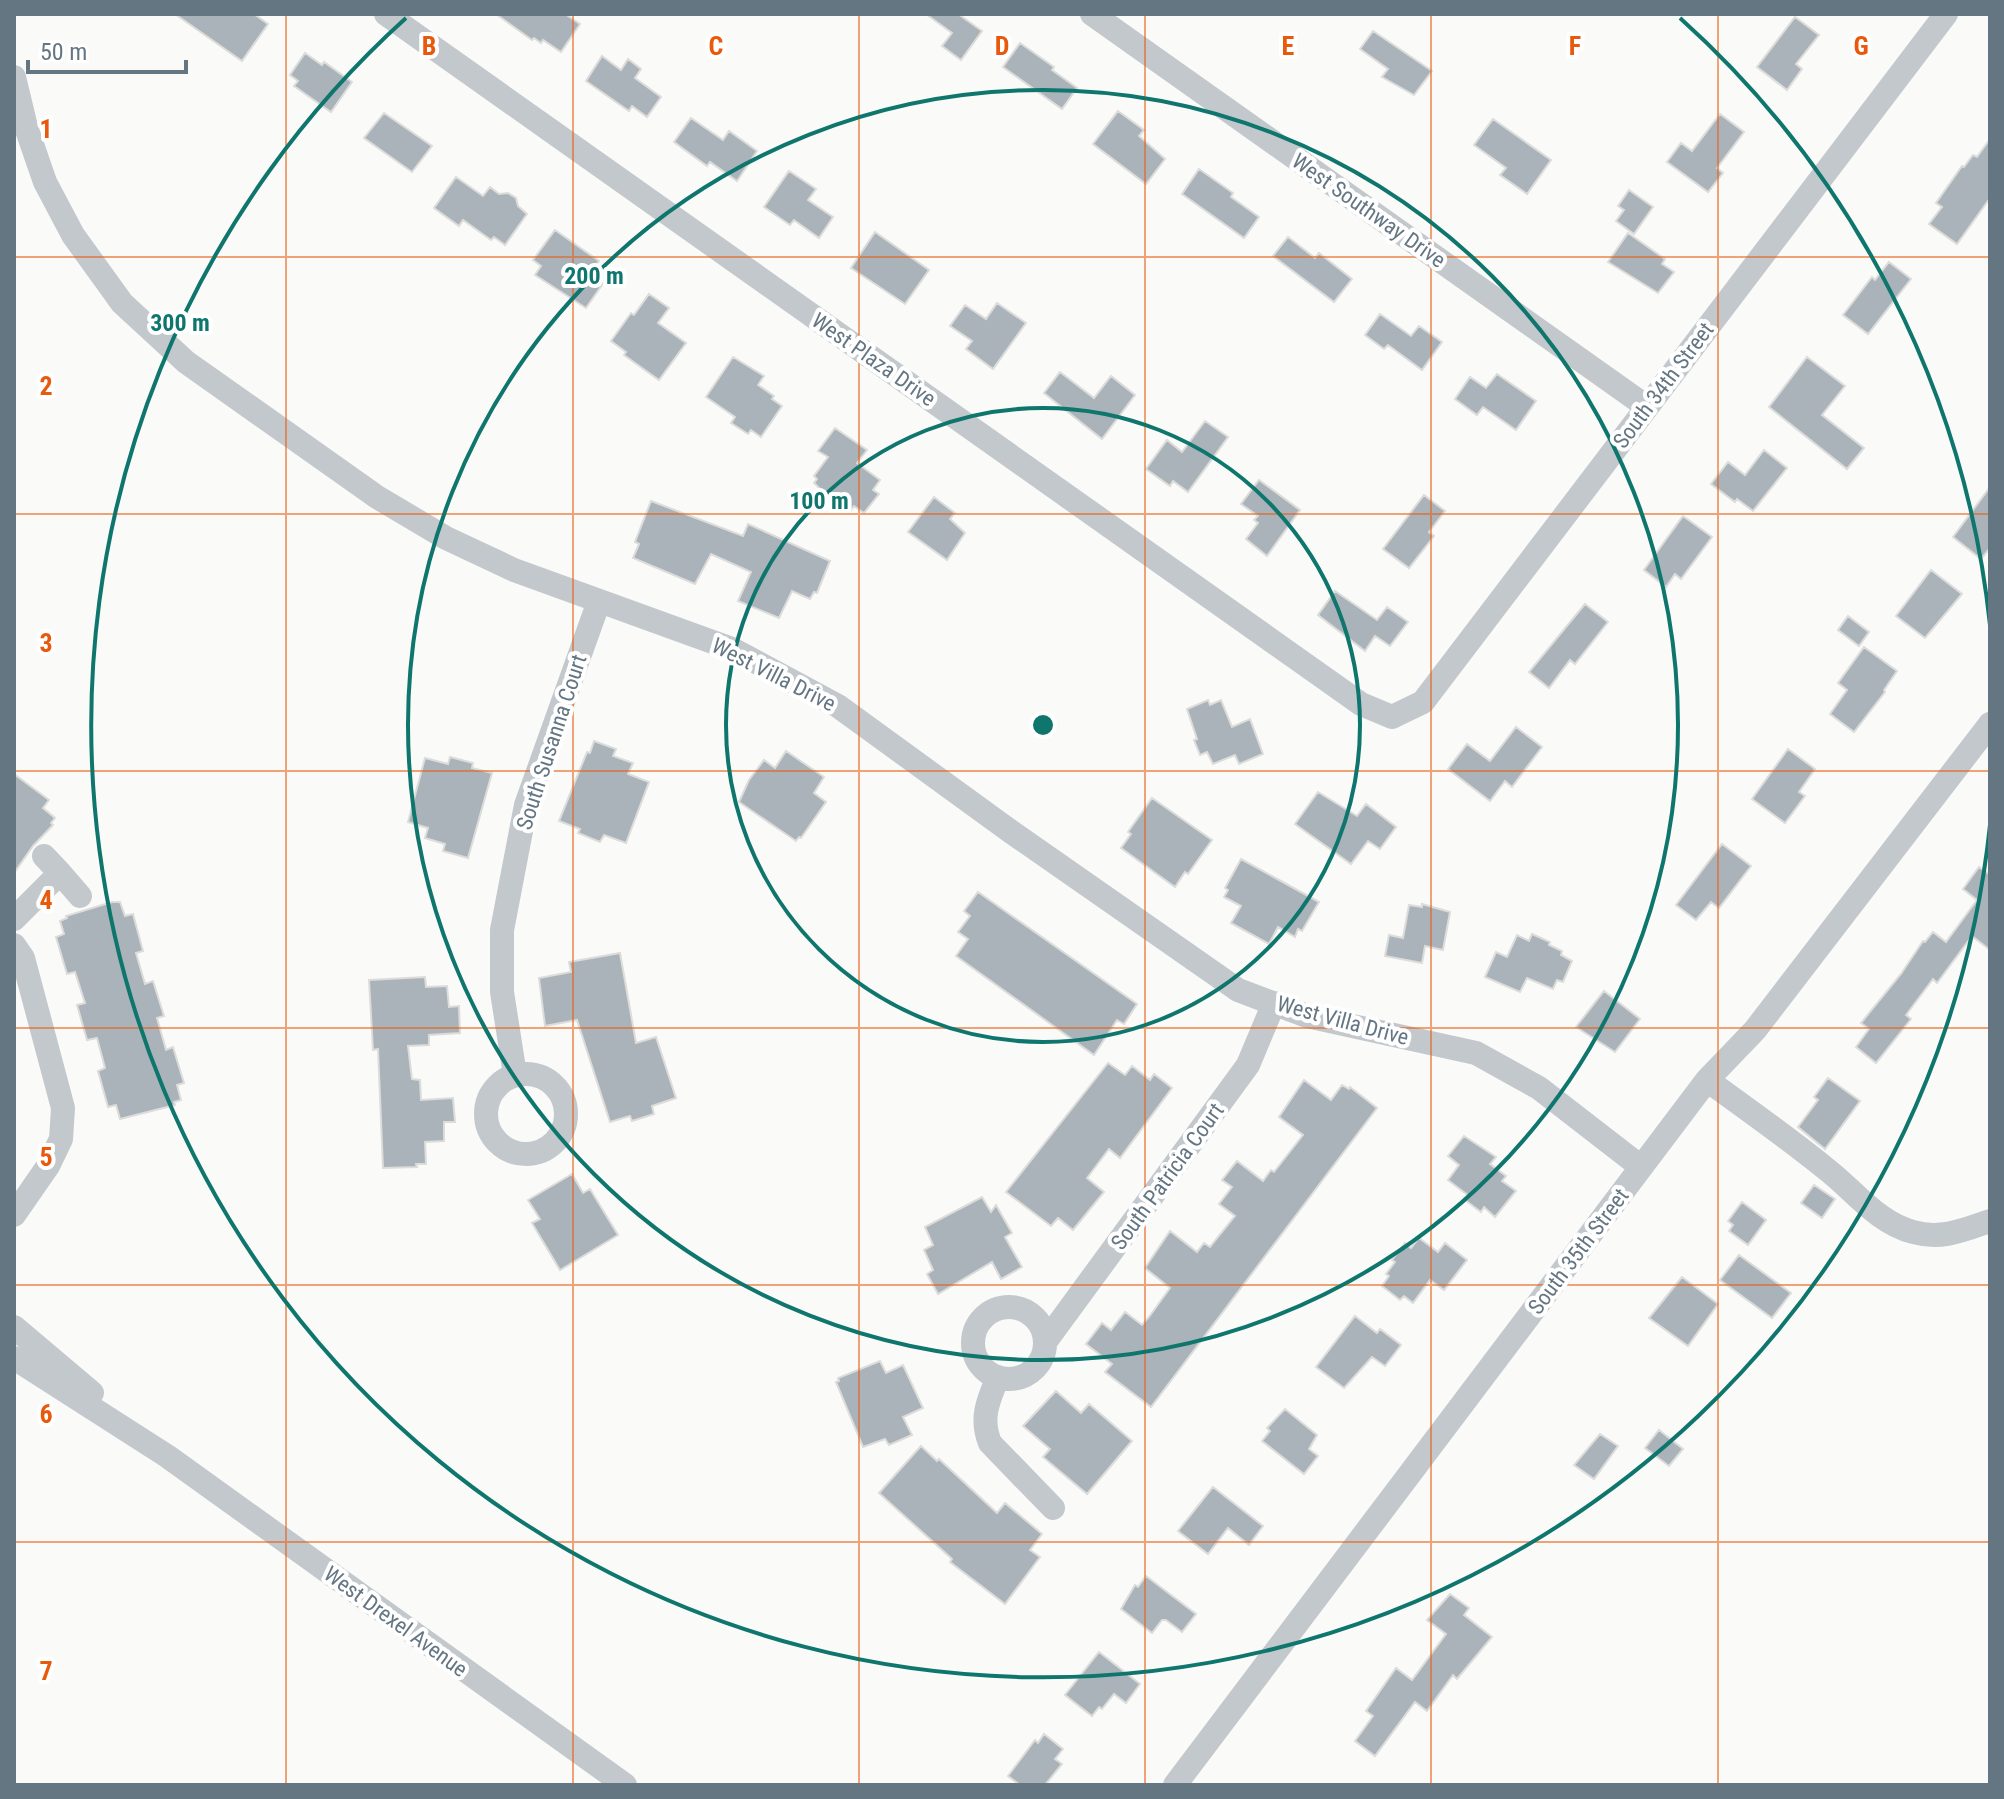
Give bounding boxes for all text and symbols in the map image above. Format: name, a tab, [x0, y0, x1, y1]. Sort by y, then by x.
scale bar	[28, 24, 186, 74]
text: B	[422, 31, 436, 61]
text: C	[709, 31, 724, 61]
text: D	[995, 31, 1009, 61]
text: E	[1282, 31, 1295, 61]
text: F	[1569, 31, 1581, 61]
text: G	[1853, 31, 1869, 61]
text: 50 m	[40, 38, 87, 66]
text: 1	[39, 114, 53, 144]
street label: West Southway Drive	[1287, 148, 1450, 273]
text: 200 m	[564, 262, 624, 290]
street label: West Plaza Drive	[807, 308, 940, 411]
text: 300 m	[150, 309, 210, 337]
street label: South 34th Street	[1608, 318, 1719, 453]
text: 2	[39, 371, 53, 401]
text: 100 m	[789, 487, 849, 515]
text: 3	[39, 628, 53, 658]
street label: West Villa Drive	[708, 633, 840, 716]
street label: South Susanna Court	[511, 651, 592, 833]
centre of rings	[1029, 711, 1057, 739]
text: 4	[39, 885, 53, 915]
street label: West Villa Drive	[1274, 991, 1411, 1050]
street label: South Patricia Court	[1106, 1098, 1229, 1254]
text: 5	[39, 1142, 53, 1172]
street label: South 35th Street	[1523, 1184, 1634, 1319]
text: 6	[39, 1399, 53, 1429]
street label: West Drexel Avenue	[319, 1561, 472, 1682]
text: 7	[39, 1656, 53, 1686]

